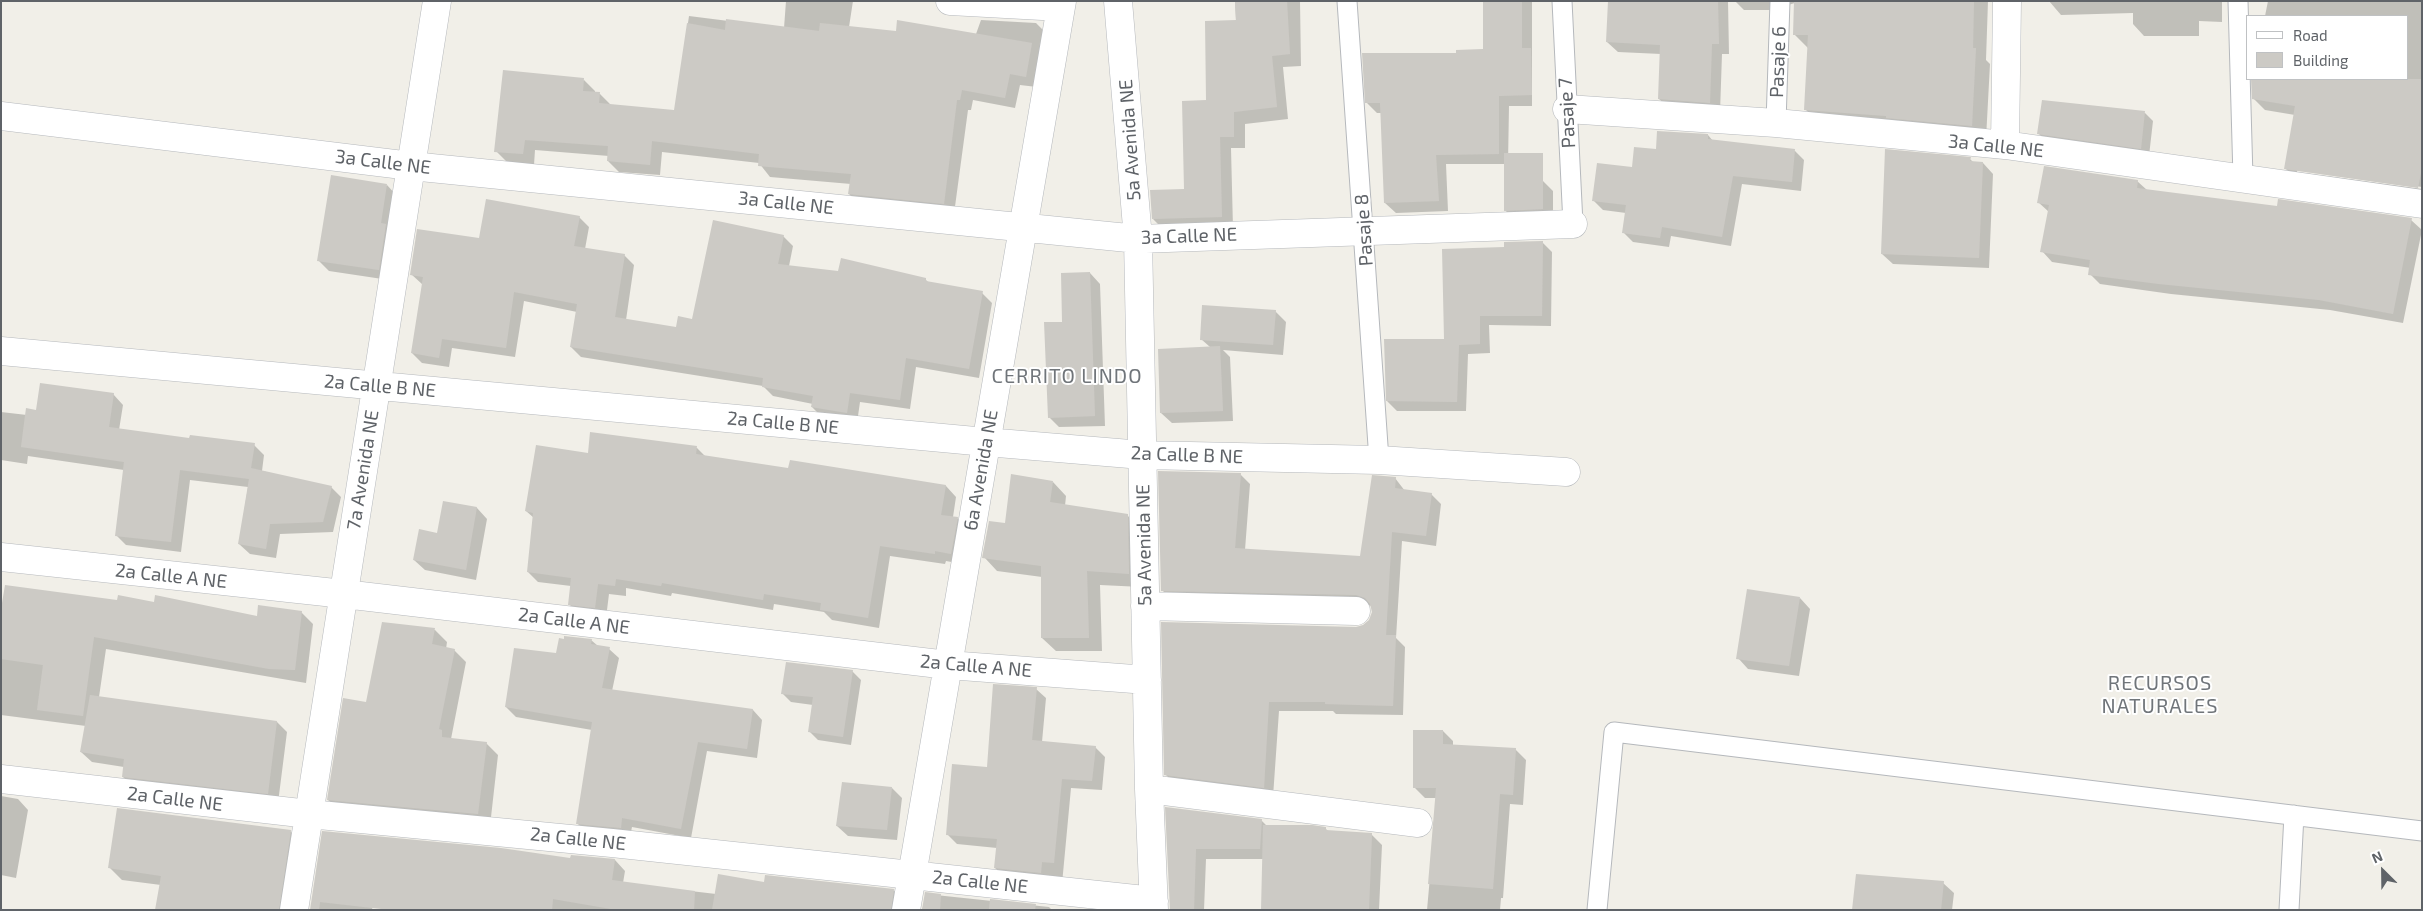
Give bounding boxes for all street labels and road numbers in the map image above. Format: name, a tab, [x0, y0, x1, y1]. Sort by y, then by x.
street label: Pasaje 6	[1765, 26, 1791, 98]
street label: Pasaje 7	[1554, 77, 1580, 149]
street label: 5a Avenida NE	[1114, 78, 1146, 202]
street label: 3a Calle NE	[1947, 130, 2045, 162]
street label: 3a Calle NE	[334, 145, 432, 179]
street label: 3a Calle NE	[737, 187, 835, 219]
street label: Pasaje 8	[1350, 193, 1378, 267]
street label: 3a Calle NE	[1141, 223, 1237, 249]
street label: 2a Calle B NE	[323, 370, 437, 402]
street label: 2a Calle B NE	[726, 407, 840, 439]
street label: 7a Avenida NE	[342, 408, 384, 532]
street label: 6a Avenida NE	[959, 408, 1003, 532]
street label: 2a Calle B NE	[1130, 442, 1244, 468]
street label: 5a Avenida NE	[1132, 484, 1156, 606]
street label: 2a Calle A NE	[114, 559, 228, 593]
street label: 2a Calle A NE	[517, 603, 631, 639]
street label: 2a Calle A NE	[919, 650, 1033, 682]
street label: 2a Calle NE	[126, 782, 224, 816]
street label: 2a Calle NE	[529, 823, 627, 855]
street label: 2a Calle NE	[931, 866, 1029, 898]

